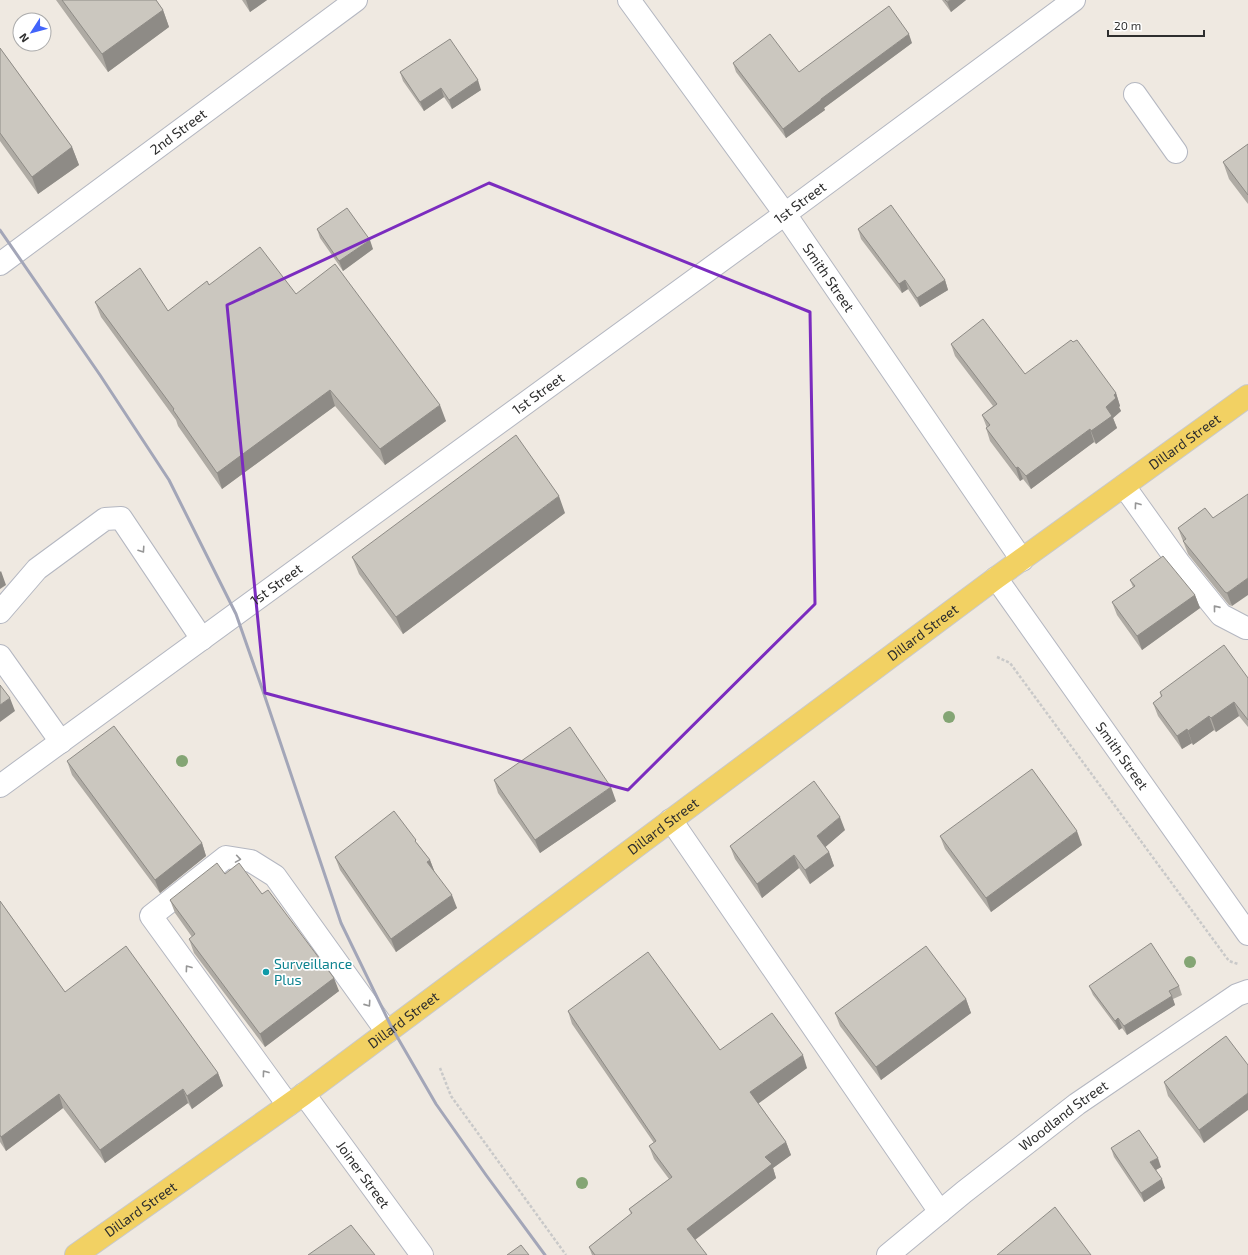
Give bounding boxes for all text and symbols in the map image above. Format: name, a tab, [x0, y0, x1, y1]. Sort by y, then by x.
north arrow	[12, 12, 52, 52]
scale bar	[1108, 12, 1204, 38]
text: 20 m	[1114, 18, 1141, 32]
text: N	[16, 31, 31, 45]
street label: 2nd Street	[146, 105, 210, 158]
street label: 1st Street	[771, 178, 829, 227]
street label: Smith Street	[800, 240, 858, 315]
street label: 1st Street	[509, 369, 567, 418]
street label: Dillard Street	[1145, 410, 1224, 473]
one-way arrow	[1135, 502, 1142, 509]
one-way arrow	[138, 546, 145, 553]
street label: 1st Street	[247, 560, 305, 609]
street label: Dillard Street	[884, 600, 961, 664]
one-way arrow	[1213, 606, 1220, 613]
street label: Smith Street	[1093, 718, 1152, 793]
street label: Dillard Street	[624, 794, 702, 858]
one-way arrow	[235, 854, 241, 863]
place label: Surveillance Plus	[274, 955, 352, 988]
one-way arrow	[186, 965, 193, 972]
marker: Surveillance Plus	[261, 967, 271, 977]
street label: Dillard Street	[364, 987, 442, 1052]
one-way arrow	[363, 1000, 370, 1007]
one-way arrow	[263, 1071, 270, 1078]
street label: Woodland Street	[1015, 1077, 1111, 1154]
street label: Joiner Street	[333, 1137, 394, 1211]
street label: Dillard Street	[101, 1178, 180, 1240]

